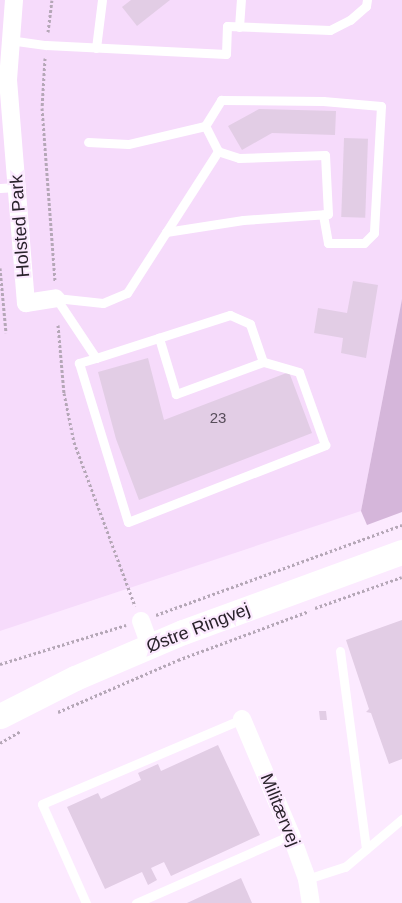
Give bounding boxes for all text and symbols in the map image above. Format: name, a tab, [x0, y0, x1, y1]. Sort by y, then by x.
street label: Holsted Park	[6, 174, 34, 278]
house number: 23	[210, 409, 226, 427]
street label: Østre Ringvej	[143, 598, 253, 658]
street label: Militærvej	[256, 770, 304, 850]

